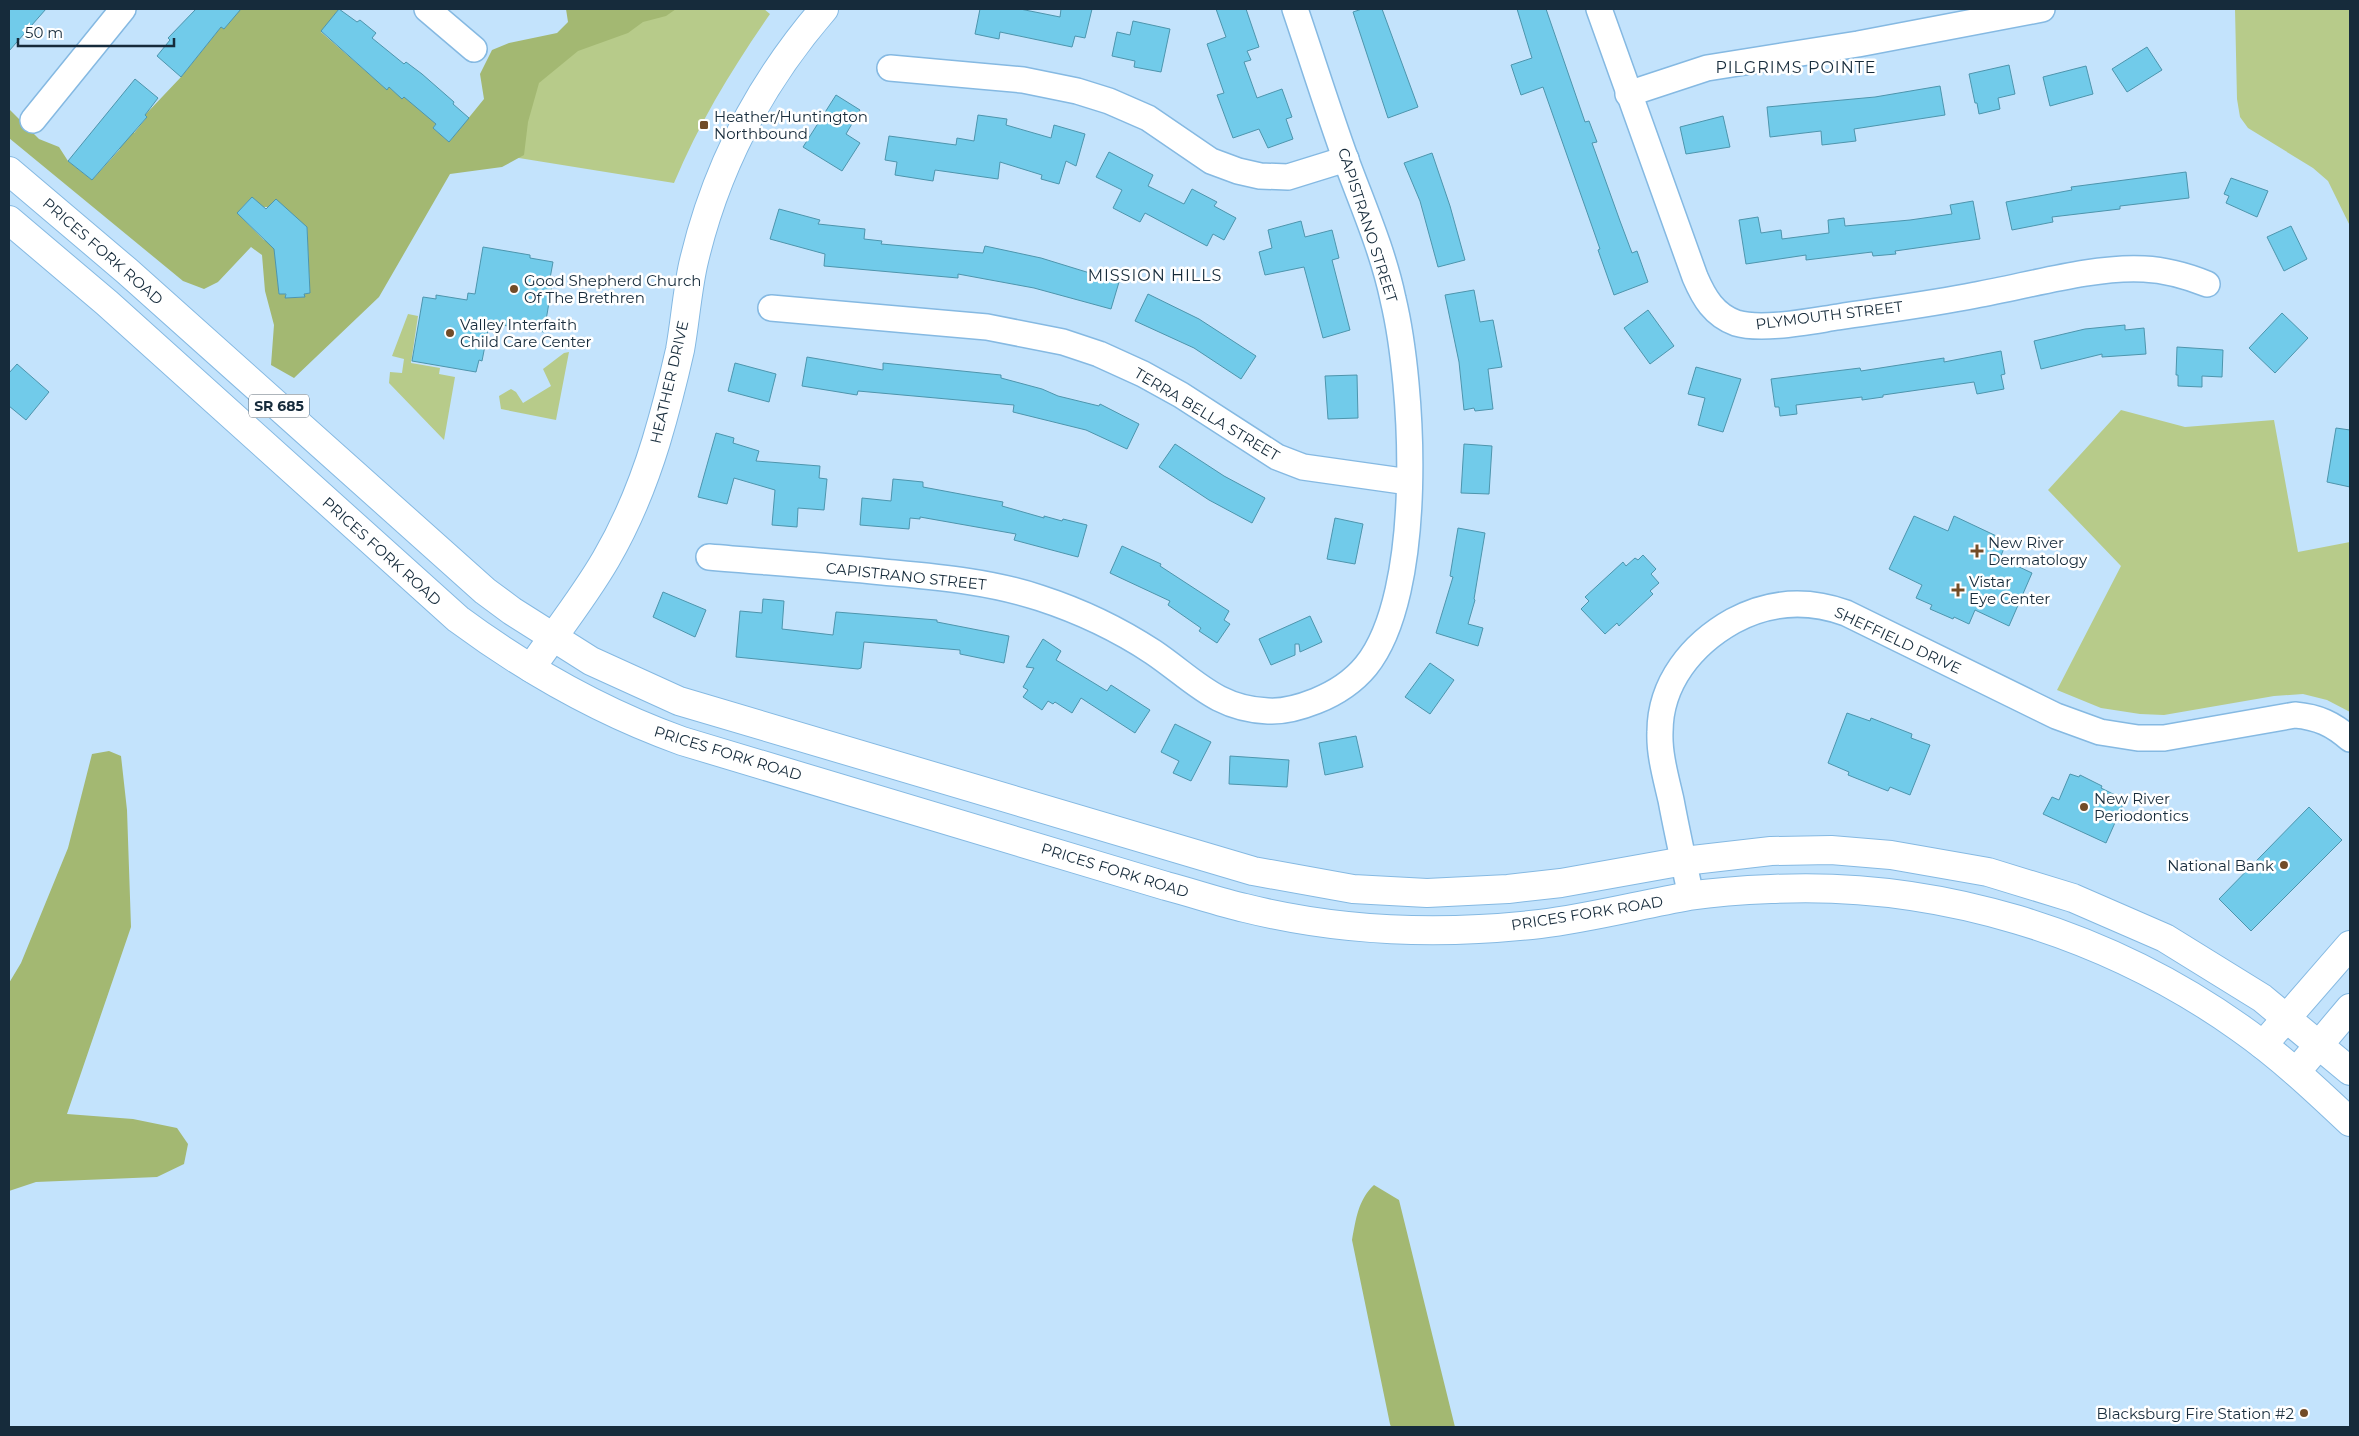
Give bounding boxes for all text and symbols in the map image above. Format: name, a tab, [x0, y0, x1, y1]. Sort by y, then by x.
scale bar	[18, 15, 174, 47]
text: 50 m	[25, 23, 63, 42]
district label: PILGRIMS POINTE	[1715, 58, 1877, 77]
place label: Heather/Huntington Northbound	[714, 107, 868, 143]
marker: Heather/Huntington Northbound	[698, 119, 710, 131]
street label: CAPISTRANO STREET	[1334, 145, 1402, 305]
street label: PRICES FORK ROAD	[39, 193, 167, 309]
district label: MISSION HILLS	[1088, 266, 1222, 285]
place label: Good Shepherd Church Of The Brethren	[524, 271, 701, 307]
marker: Good Shepherd Church Of The Brethren	[508, 283, 520, 295]
street label: PLYMOUTH STREET	[1754, 296, 1904, 333]
place label: Valley Interfaith Child Care Center	[460, 315, 592, 351]
street label: HEATHER DRIVE	[646, 319, 692, 445]
marker: Valley Interfaith Child Care Center	[444, 327, 456, 339]
street label: TERRA BELLA STREET	[1131, 363, 1283, 465]
road number: SR 685	[249, 394, 309, 418]
street label: PRICES FORK ROAD	[319, 493, 445, 609]
place label: New River Dermatology	[1988, 533, 2088, 569]
marker: New River Dermatology	[1970, 544, 1984, 558]
street label: CAPISTRANO STREET	[825, 558, 988, 594]
place label: Vistar Eye Center	[1969, 572, 2050, 608]
marker: Vistar Eye Center	[1951, 583, 1965, 597]
street label: SHEFFIELD DRIVE	[1831, 602, 1965, 678]
street label: PRICES FORK ROAD	[652, 721, 804, 785]
place label: New River Periodontics	[2094, 789, 2189, 825]
marker: New River Periodontics	[2078, 801, 2090, 813]
street label: PRICES FORK ROAD	[1039, 838, 1191, 902]
place label: National Bank	[2167, 856, 2274, 875]
marker: National Bank	[2278, 859, 2290, 871]
street label: PRICES FORK ROAD	[1510, 892, 1664, 934]
place label: Blacksburg Fire Station #2	[2096, 1404, 2294, 1423]
marker: Blacksburg Fire Station #2	[2298, 1407, 2310, 1419]

